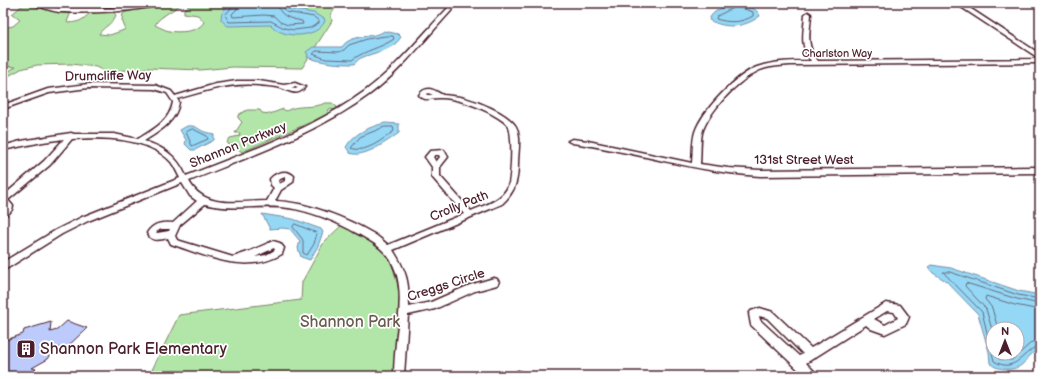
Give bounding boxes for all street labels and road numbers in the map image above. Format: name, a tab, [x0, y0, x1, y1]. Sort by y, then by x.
street label: Charlston Way	[802, 47, 872, 60]
street label: Drumcliffe Way	[65, 67, 152, 85]
street label: Shannon Parkway	[187, 118, 289, 172]
street label: 131st Street West	[754, 152, 854, 168]
street label: Crolly Path	[427, 187, 491, 225]
street label: Creggs Circle	[405, 265, 487, 305]

